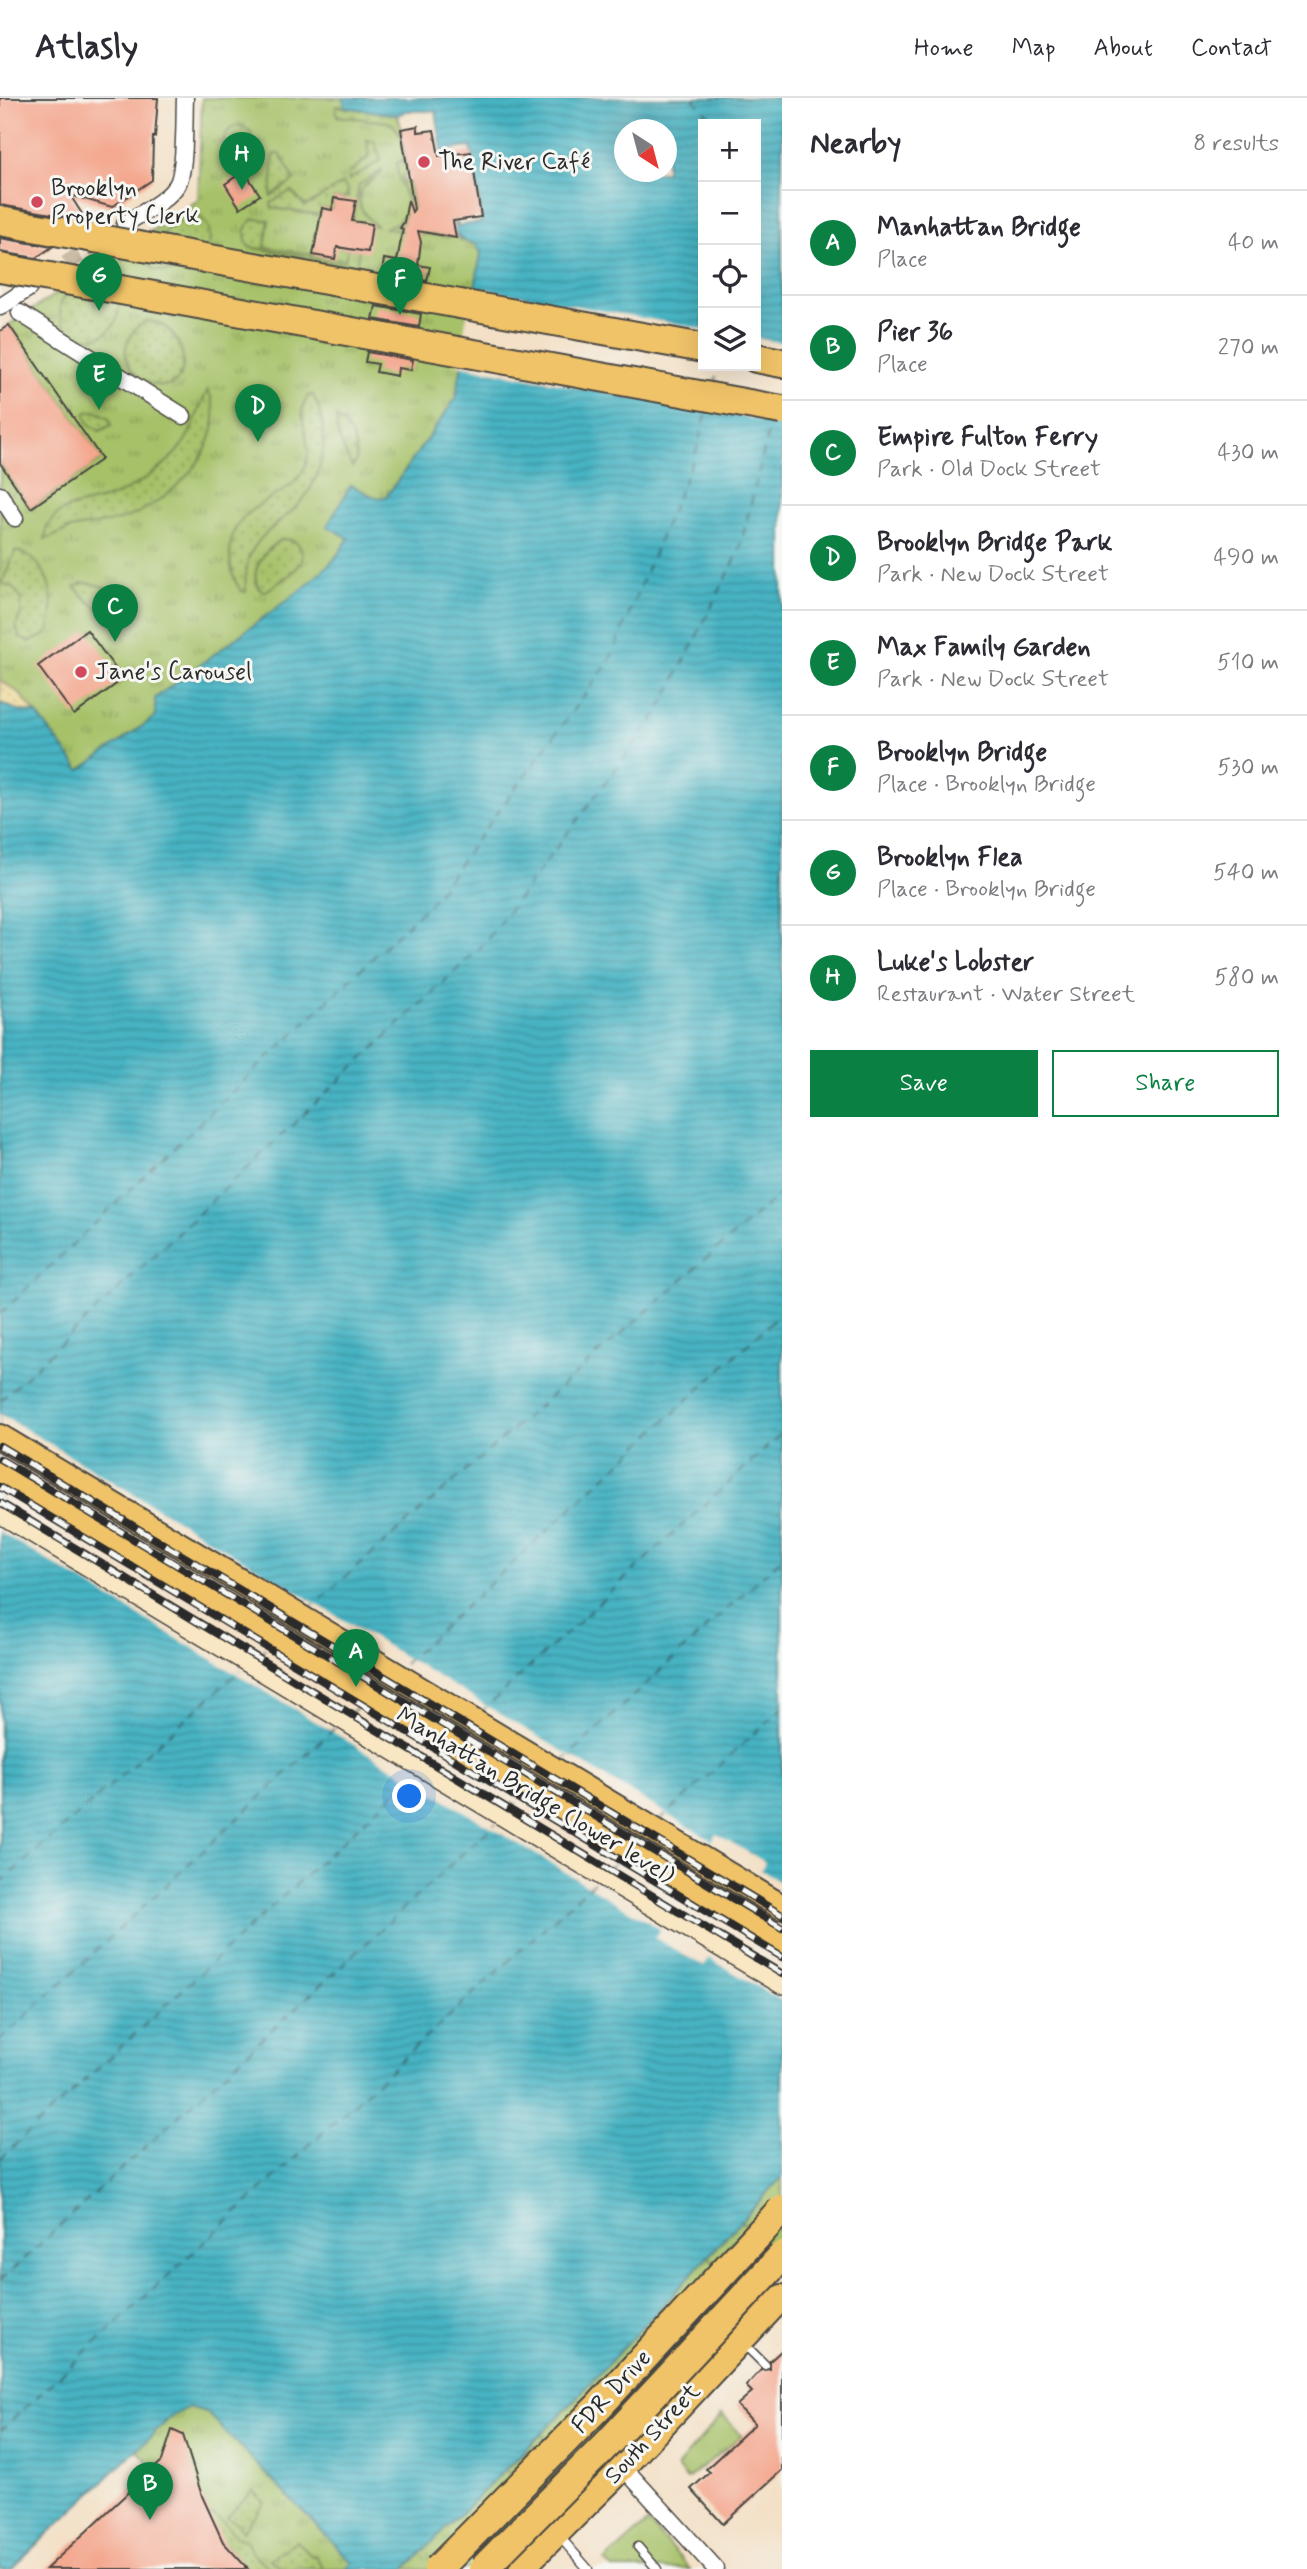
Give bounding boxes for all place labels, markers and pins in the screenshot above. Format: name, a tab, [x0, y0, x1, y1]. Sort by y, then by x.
pin: H	[219, 132, 265, 190]
place label: The River Café	[438, 147, 590, 178]
marker: The River Café	[416, 154, 432, 170]
place label: Brooklyn Property Clerk	[51, 173, 199, 232]
marker: Brooklyn Property Clerk	[29, 194, 45, 210]
pin: G	[76, 253, 122, 311]
pin: F	[377, 257, 423, 315]
pin: E	[76, 352, 122, 410]
pin: D	[235, 384, 281, 442]
pin: C	[92, 584, 138, 642]
place label: Jane's Carousel	[95, 657, 252, 688]
marker: Jane's Carousel	[73, 664, 89, 680]
pin: A	[333, 1629, 379, 1687]
pin: B	[127, 2462, 173, 2520]

